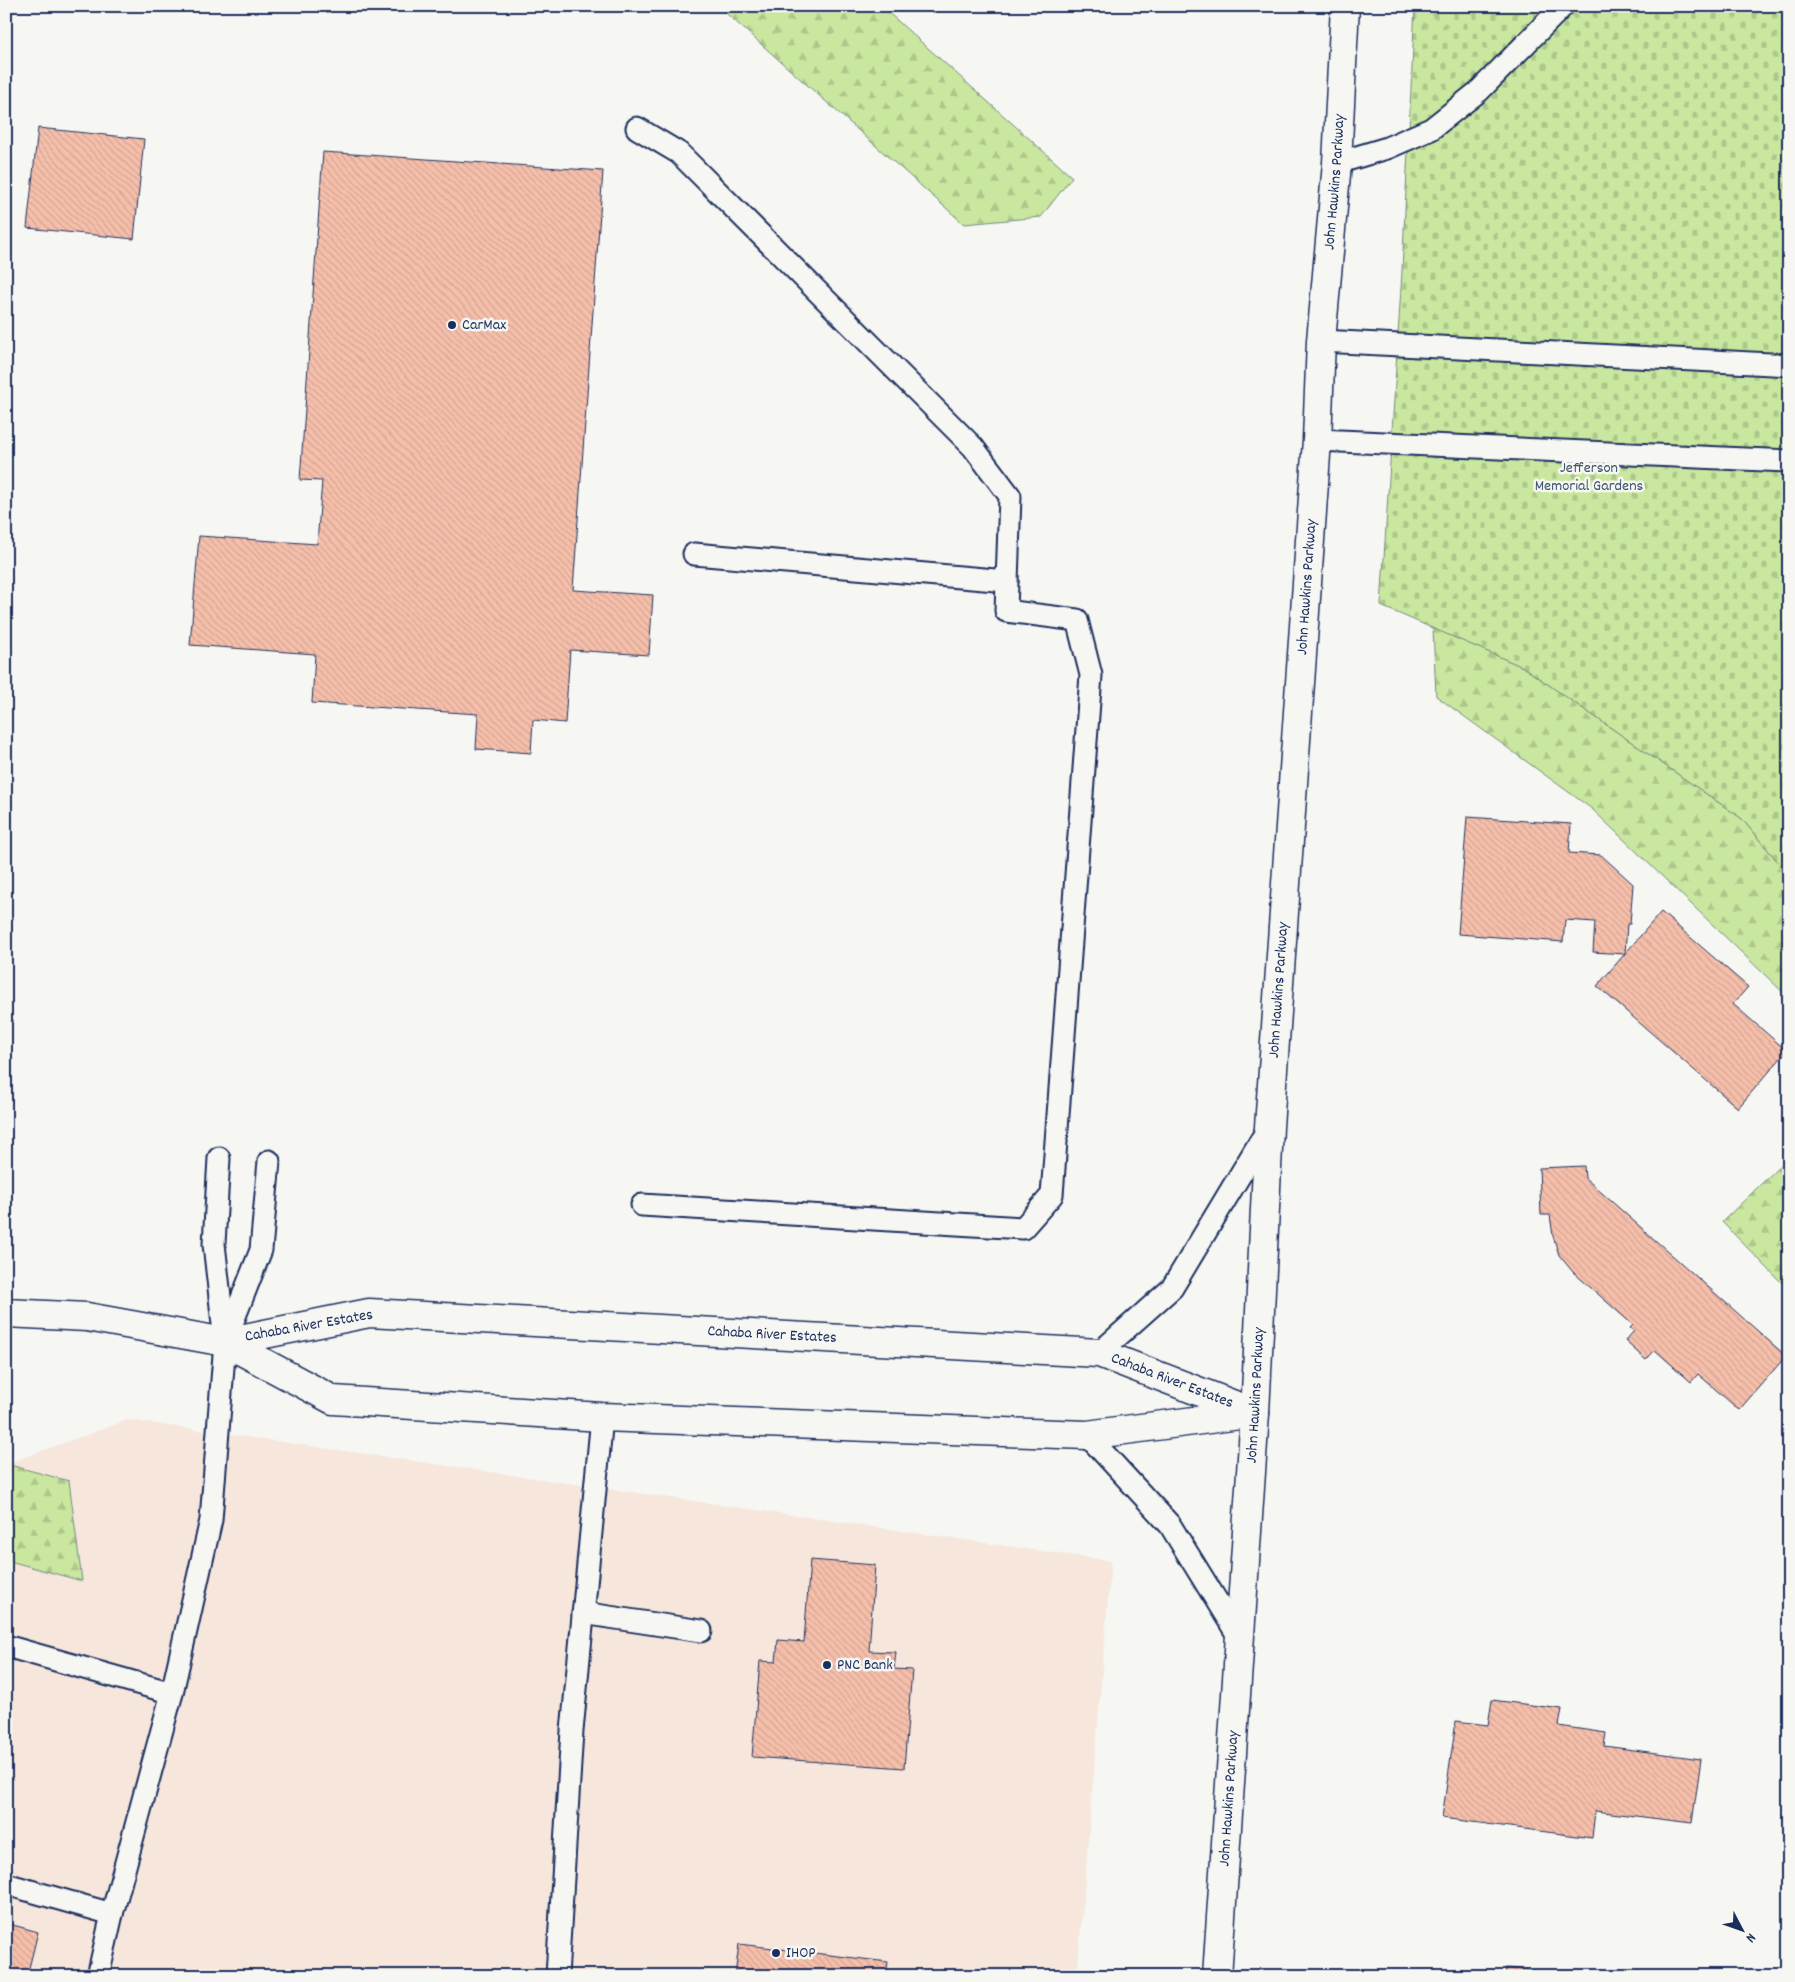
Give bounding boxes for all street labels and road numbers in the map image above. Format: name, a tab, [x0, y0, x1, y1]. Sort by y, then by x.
street label: John Hawkins Parkway	[1318, 113, 1351, 251]
street label: John Hawkins Parkway	[1291, 518, 1323, 656]
street label: John Hawkins Parkway	[1262, 921, 1295, 1059]
street label: Cahaba River Estates	[243, 1303, 375, 1349]
street label: Cahaba River Estates	[707, 1320, 837, 1350]
street label: John Hawkins Parkway	[1240, 1326, 1271, 1464]
street label: Cahaba River Estates	[1107, 1347, 1237, 1415]
street label: John Hawkins Parkway	[1213, 1729, 1245, 1867]

